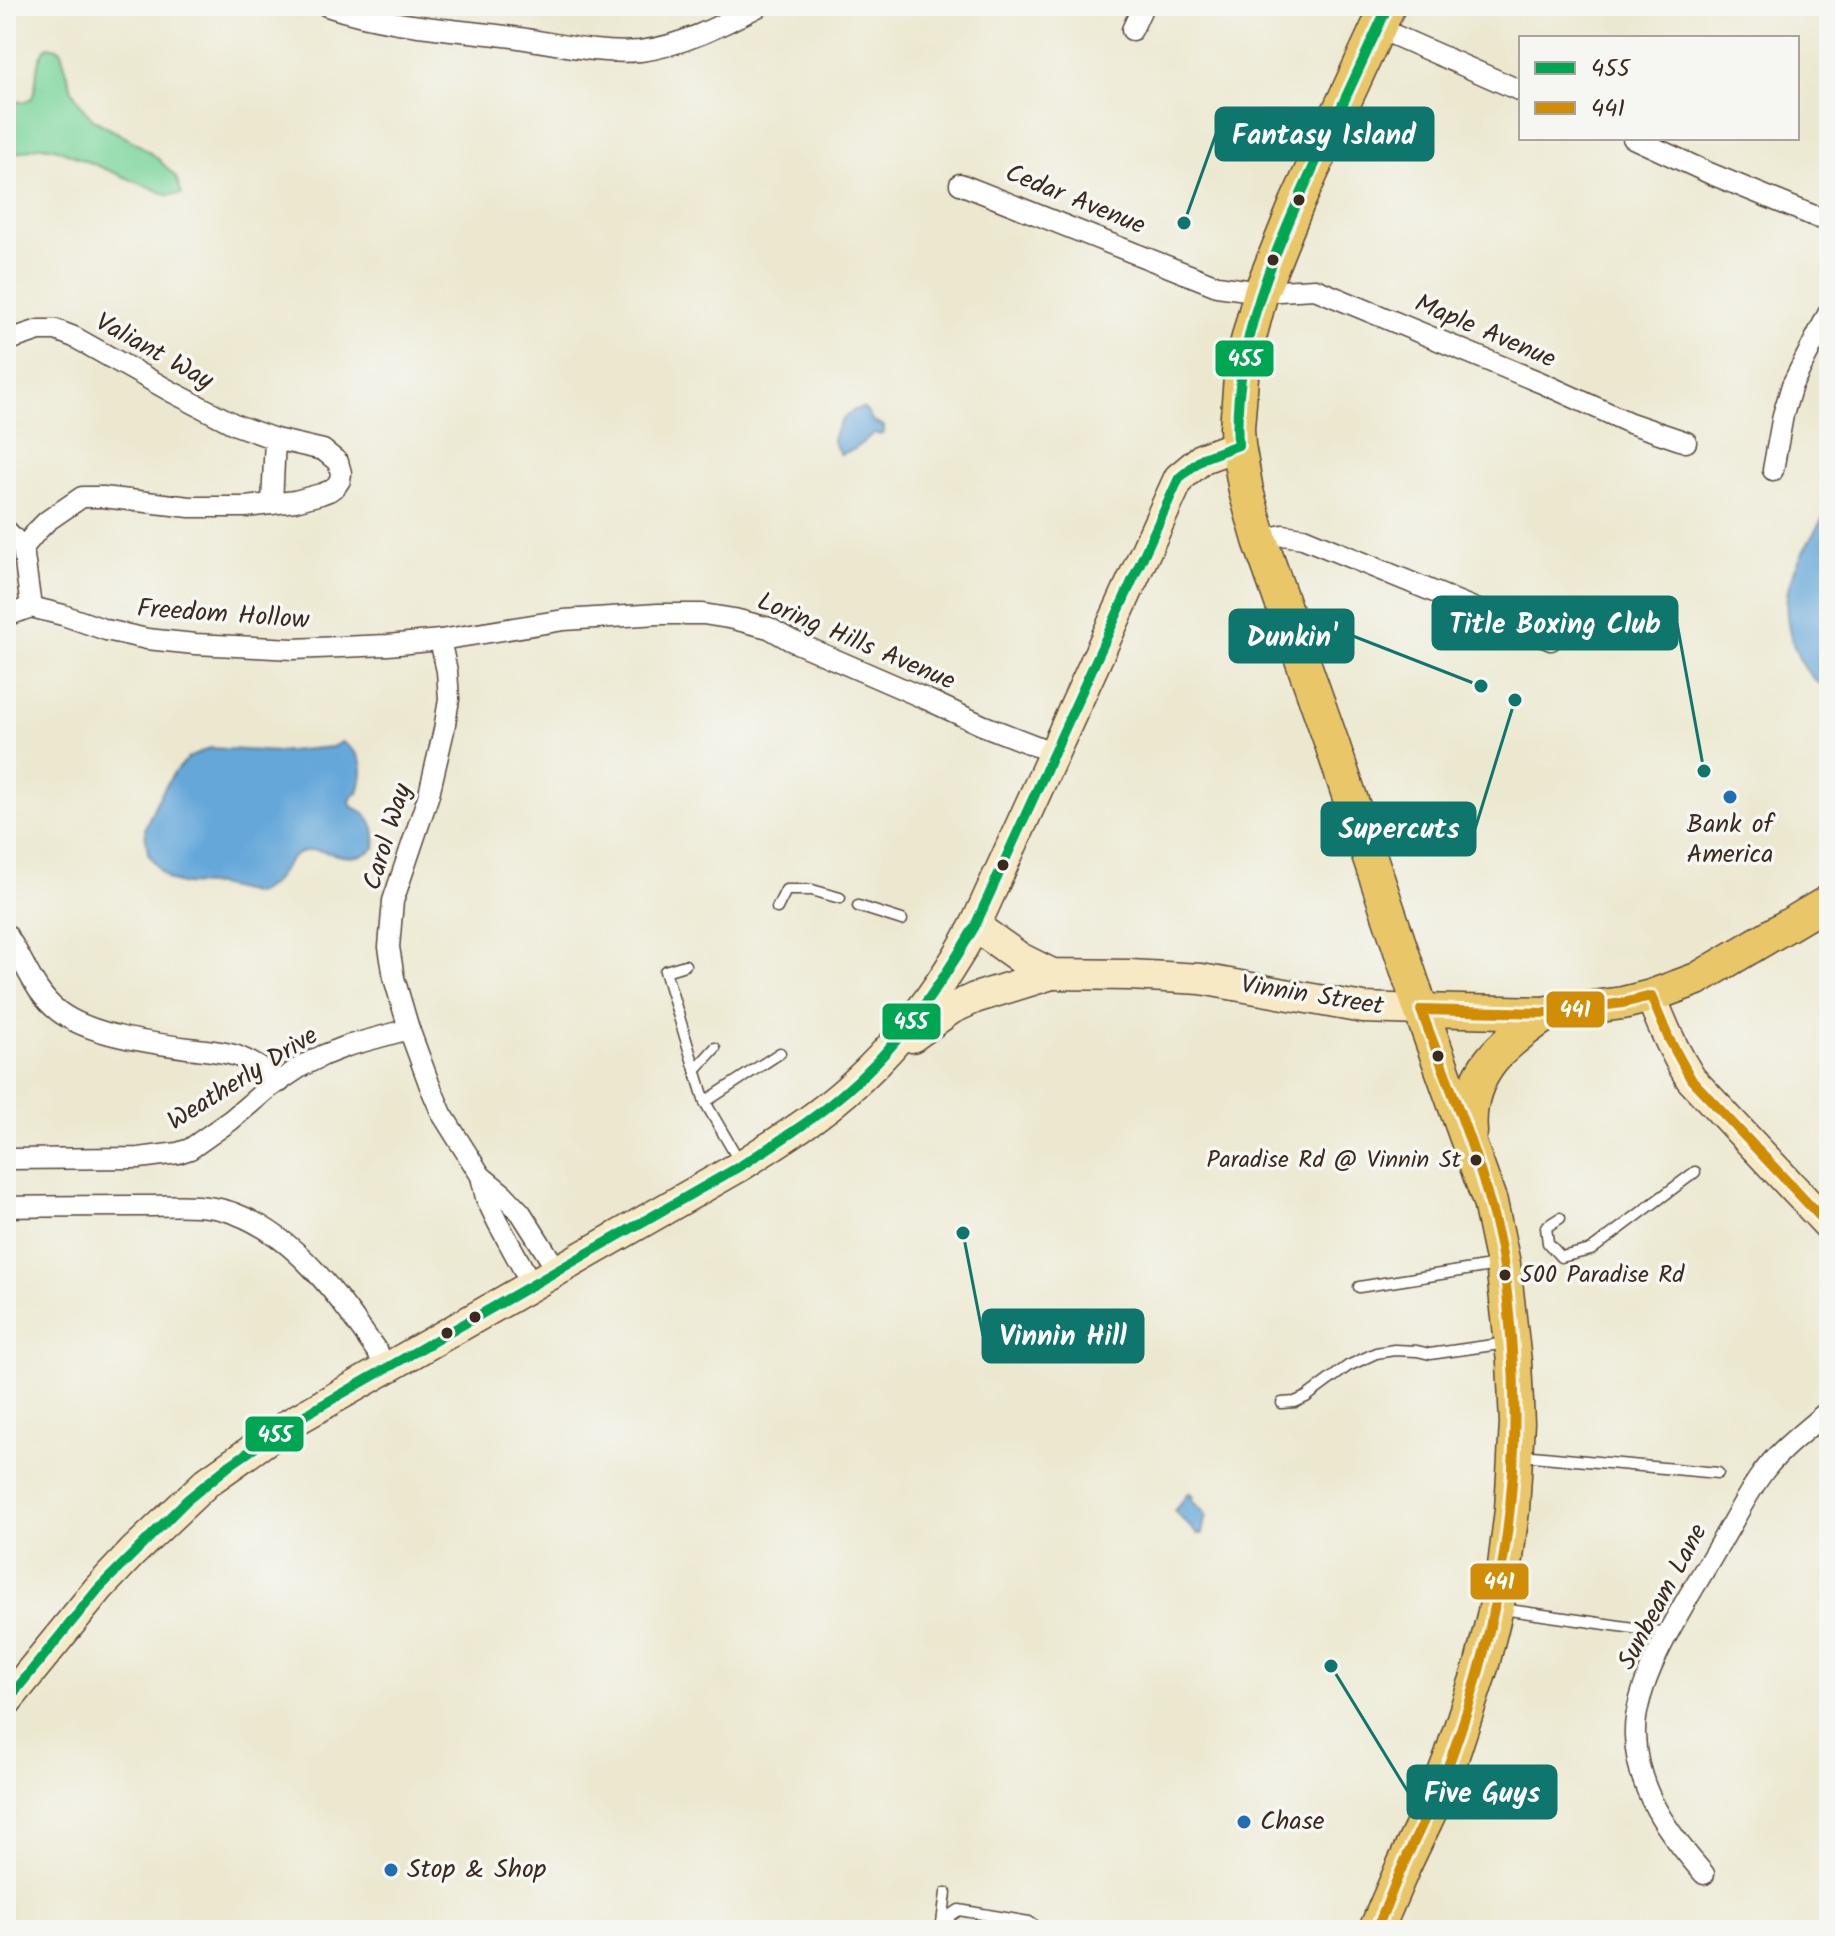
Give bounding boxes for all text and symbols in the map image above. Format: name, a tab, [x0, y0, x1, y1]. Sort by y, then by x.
legend	[1519, 36, 1799, 140]
text: 455	[1591, 50, 1632, 89]
text: 441	[1591, 90, 1625, 129]
callout: Fantasy Island	[1216, 108, 1433, 160]
text: Fantasy Island	[1232, 114, 1417, 159]
street label: Cedar Avenue	[999, 153, 1152, 247]
unlabelled marker	[1291, 192, 1307, 208]
unlabelled marker	[1265, 252, 1281, 268]
street label: Maple Avenue	[1408, 283, 1563, 381]
street label: Valiant Way	[87, 302, 222, 402]
line badge: 455	[1214, 339, 1275, 378]
text: 455	[1228, 343, 1264, 378]
street label: Loring Hills Avenue	[750, 581, 962, 703]
street label: Freedom Hollow	[135, 588, 311, 642]
callout: Title Boxing Club	[1433, 597, 1677, 649]
text: Title Boxing Club	[1449, 603, 1661, 648]
callout: Dunkin'	[1230, 610, 1353, 662]
text: Dunkin'	[1247, 616, 1339, 661]
street label: Carol Way	[352, 778, 424, 896]
marker: Bank of America	[1721, 788, 1739, 806]
callout: Supercuts	[1322, 803, 1475, 855]
place label: Bank of America	[1687, 804, 1776, 876]
text: Supercuts	[1339, 808, 1459, 853]
unlabelled marker	[995, 857, 1011, 873]
street label: Vinnin Street	[1238, 964, 1387, 1028]
line badge: 441	[1545, 990, 1606, 1029]
text: 441	[1560, 994, 1591, 1029]
line badge: 455	[881, 1002, 942, 1041]
text: 455	[894, 1006, 930, 1041]
street label: Weatherly Drive	[159, 1016, 327, 1142]
unlabelled marker	[1430, 1048, 1446, 1064]
place label: Paradise Rd @ Vinnin St	[1207, 1141, 1462, 1180]
marker: Paradise Rd @ Vinnin St	[1468, 1152, 1484, 1168]
place label: 500 Paradise Rd	[1520, 1256, 1685, 1295]
marker: 500 Paradise Rd	[1497, 1267, 1513, 1283]
unlabelled marker	[467, 1309, 483, 1325]
callout: Vinnin Hill	[983, 1310, 1143, 1362]
text: Vinnin Hill	[999, 1315, 1127, 1360]
unlabelled marker	[439, 1325, 455, 1341]
line badge: 455	[244, 1415, 305, 1453]
text: 455	[258, 1419, 294, 1454]
street label: Sunbeam Lane	[1607, 1516, 1719, 1678]
line badge: 441	[1469, 1562, 1530, 1601]
text: 441	[1484, 1566, 1515, 1601]
callout: Five Guys	[1408, 1766, 1556, 1818]
text: Five Guys	[1424, 1772, 1540, 1817]
place label: Chase	[1260, 1801, 1325, 1843]
marker: Chase	[1235, 1813, 1253, 1831]
place label: Stop & Shop	[407, 1849, 547, 1891]
marker: Stop & Shop	[382, 1861, 400, 1879]

